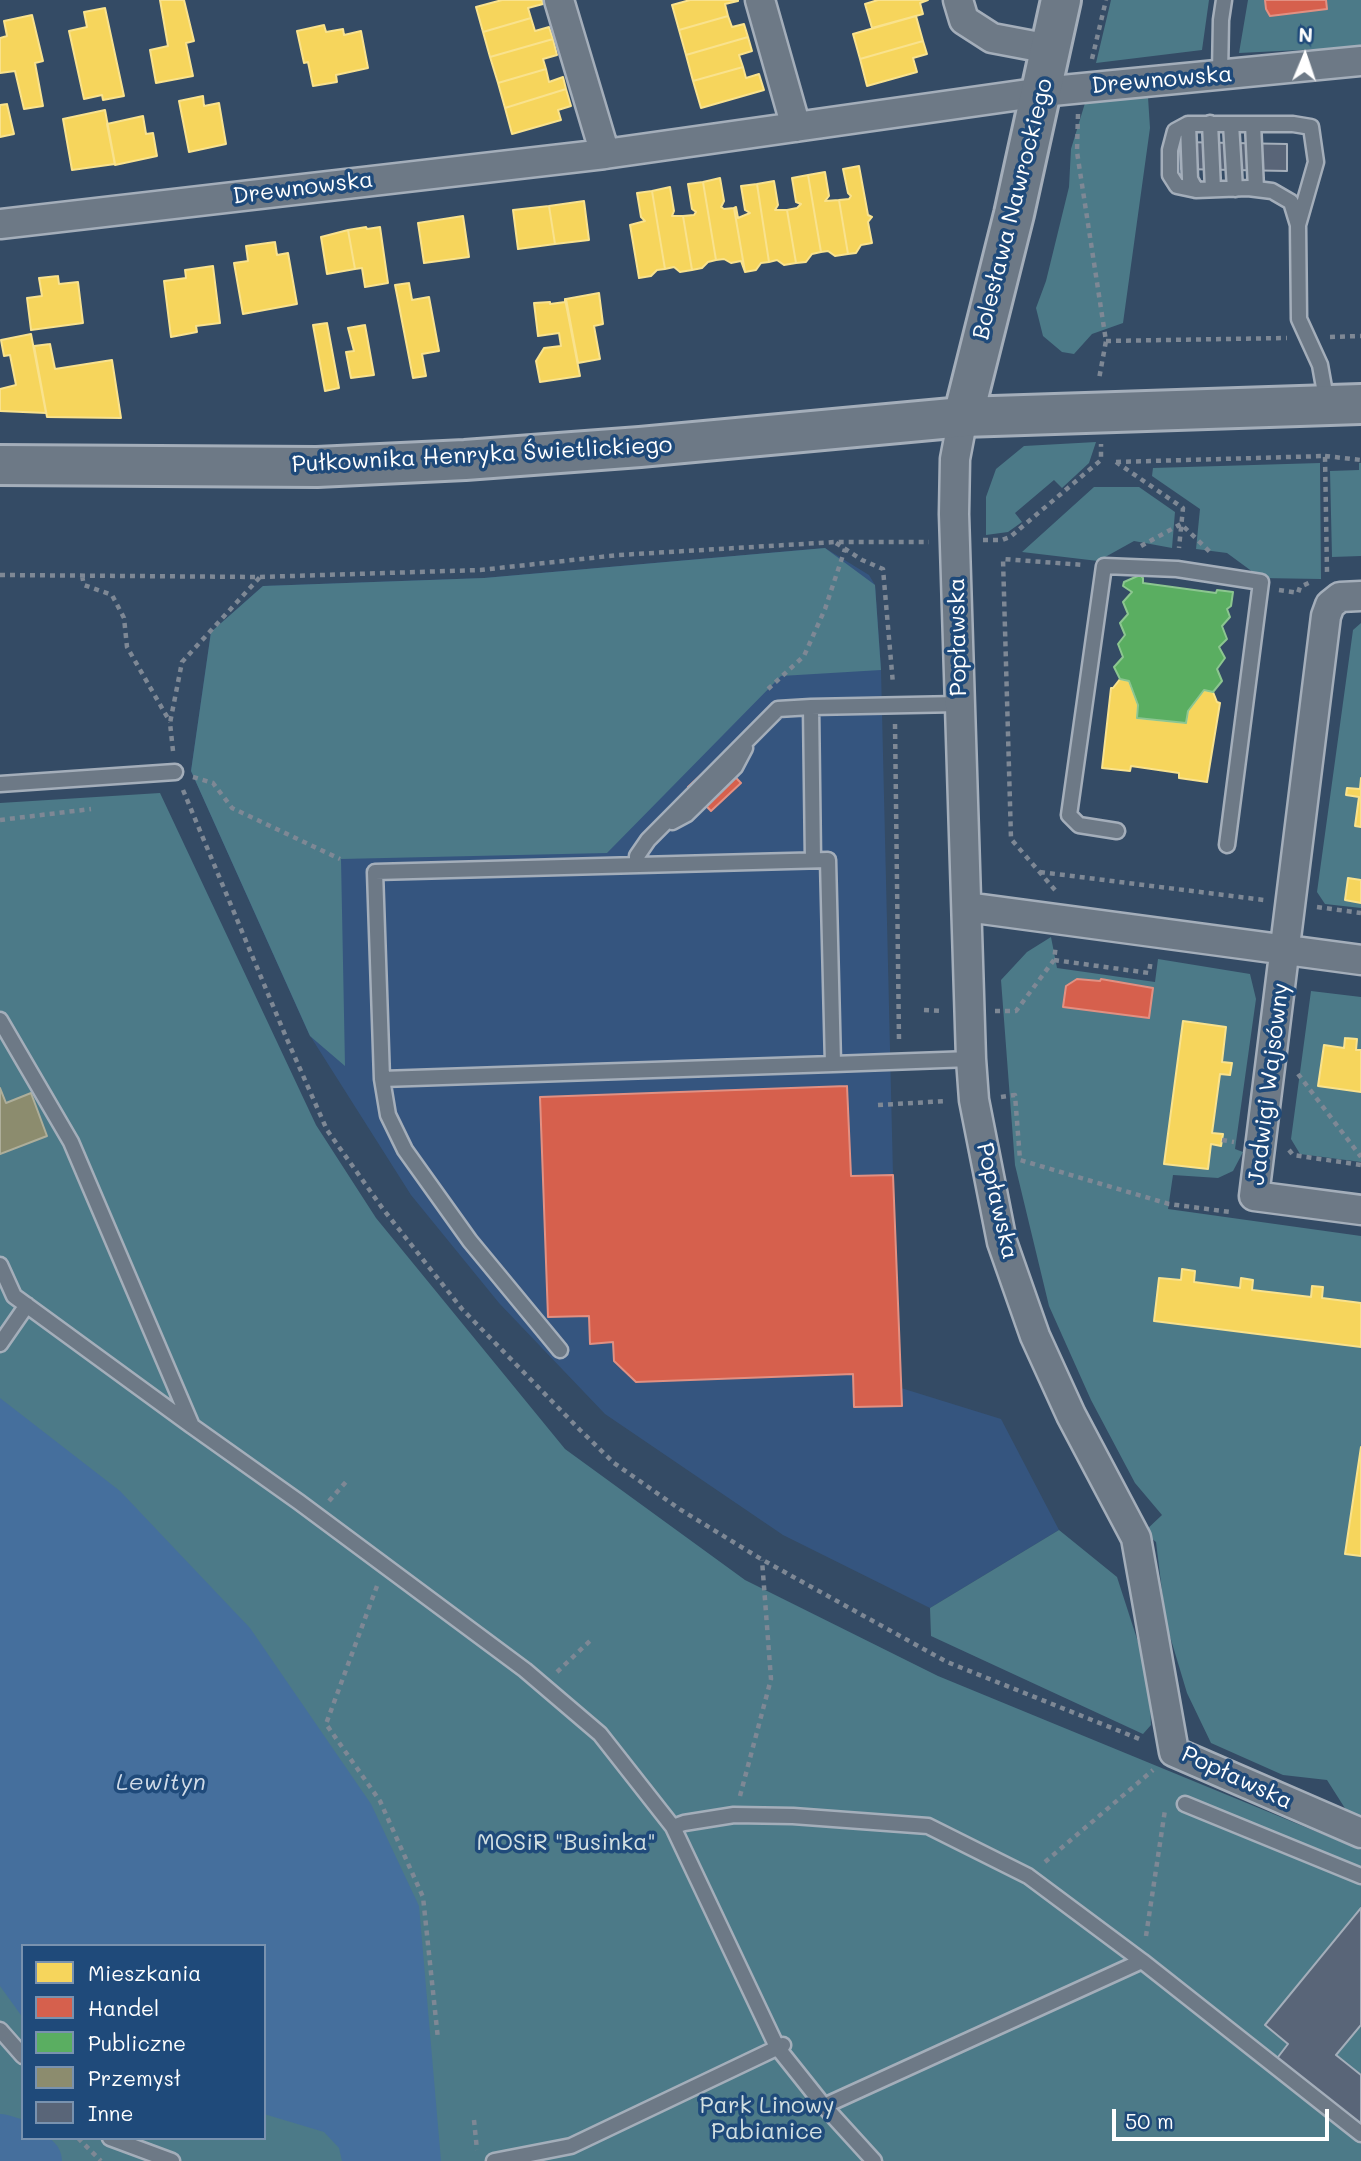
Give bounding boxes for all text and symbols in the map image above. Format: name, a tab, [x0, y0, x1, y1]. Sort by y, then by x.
north arrow	[1270, 21, 1340, 91]
text: N	[1298, 22, 1313, 47]
street label: Drewnowska	[1090, 60, 1234, 100]
street label: Bolesława Nawrockiego	[967, 75, 1059, 343]
street label: Drewnowska	[231, 166, 375, 210]
street label: Pułkownika Henryka Świetlickiego	[291, 431, 673, 479]
street label: Popławska	[943, 577, 973, 697]
street label: Jadwigi Wajsówny	[1243, 981, 1295, 1187]
street label: Popławska	[970, 1140, 1024, 1262]
street label: Popławska	[1177, 1740, 1297, 1816]
water label: Lewityn	[116, 1769, 206, 1797]
park label: MOSiR "Businka"	[476, 1829, 656, 1857]
legend	[21, 1944, 266, 2140]
text: Mieszkania	[88, 1959, 201, 1986]
text: Handel	[88, 1994, 159, 2021]
text: Publiczne	[88, 2029, 186, 2056]
text: Przemysł	[88, 2064, 180, 2091]
park label: Park Linowy Pabianice	[700, 2092, 834, 2146]
scale bar	[1116, 2094, 1333, 2138]
text: Inne	[88, 2099, 133, 2126]
text: 50 m	[1125, 2107, 1174, 2134]

